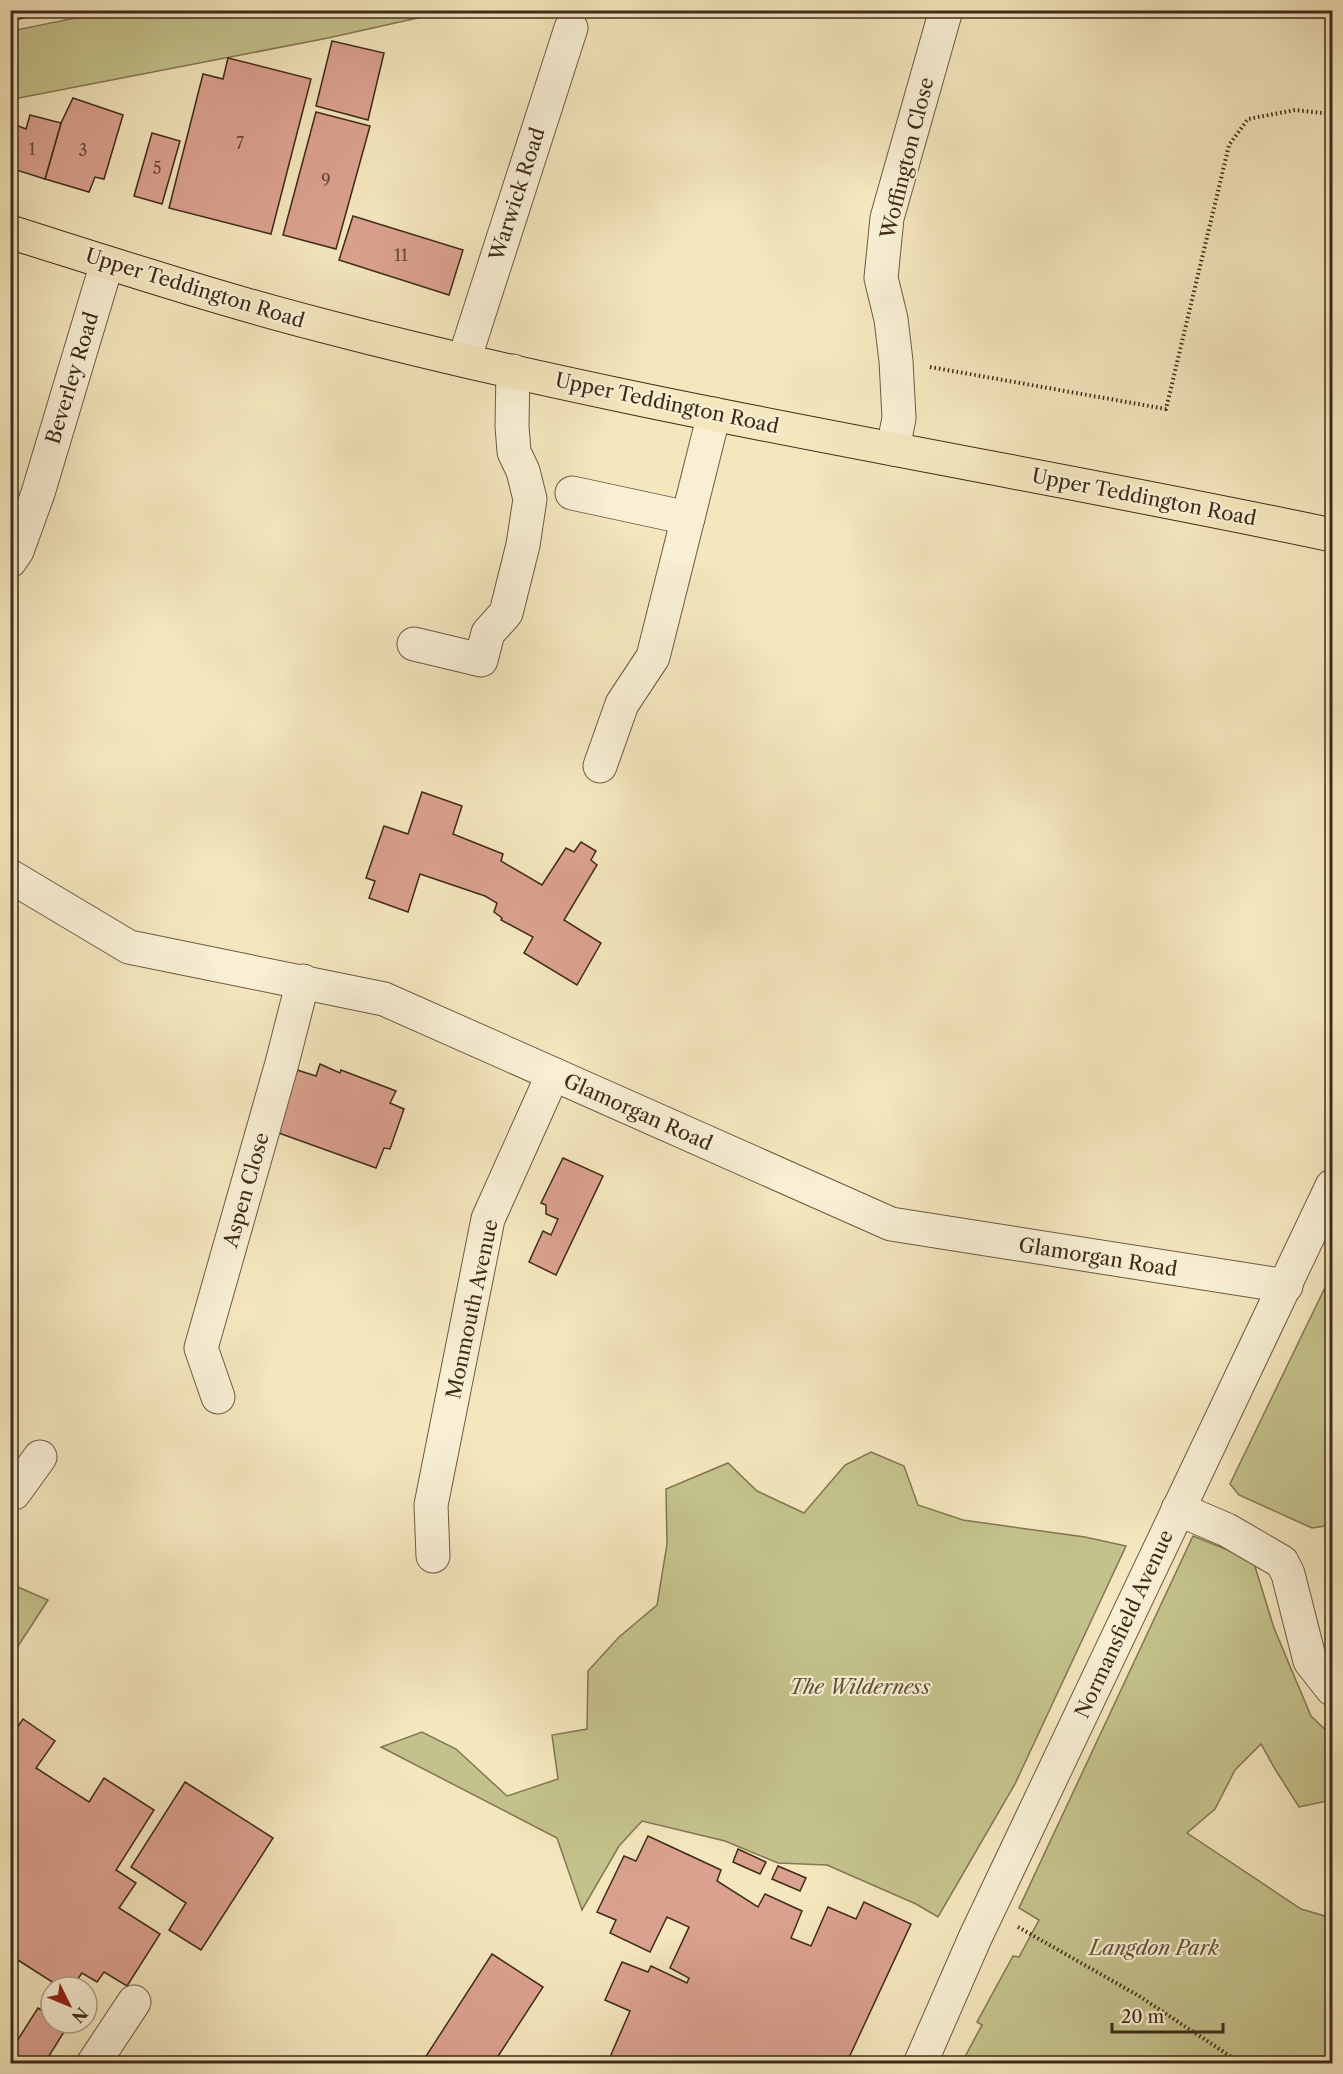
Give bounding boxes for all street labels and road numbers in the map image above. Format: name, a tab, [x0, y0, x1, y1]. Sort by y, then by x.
street label: Woffington Close	[875, 75, 939, 242]
street label: Warwick Road	[484, 125, 550, 264]
street label: Upper Teddington Road	[82, 243, 308, 333]
street label: Beverley Road	[41, 309, 103, 447]
street label: Upper Teddington Road	[553, 368, 781, 438]
street label: Upper Teddington Road	[1030, 463, 1258, 531]
street label: Glamorgan Road	[560, 1068, 716, 1156]
street label: Aspen Close	[218, 1130, 274, 1251]
street label: Monmouth Avenue	[441, 1217, 503, 1401]
street label: Glamorgan Road	[1017, 1233, 1179, 1281]
street label: Normansfield Avenue	[1070, 1526, 1178, 1722]

